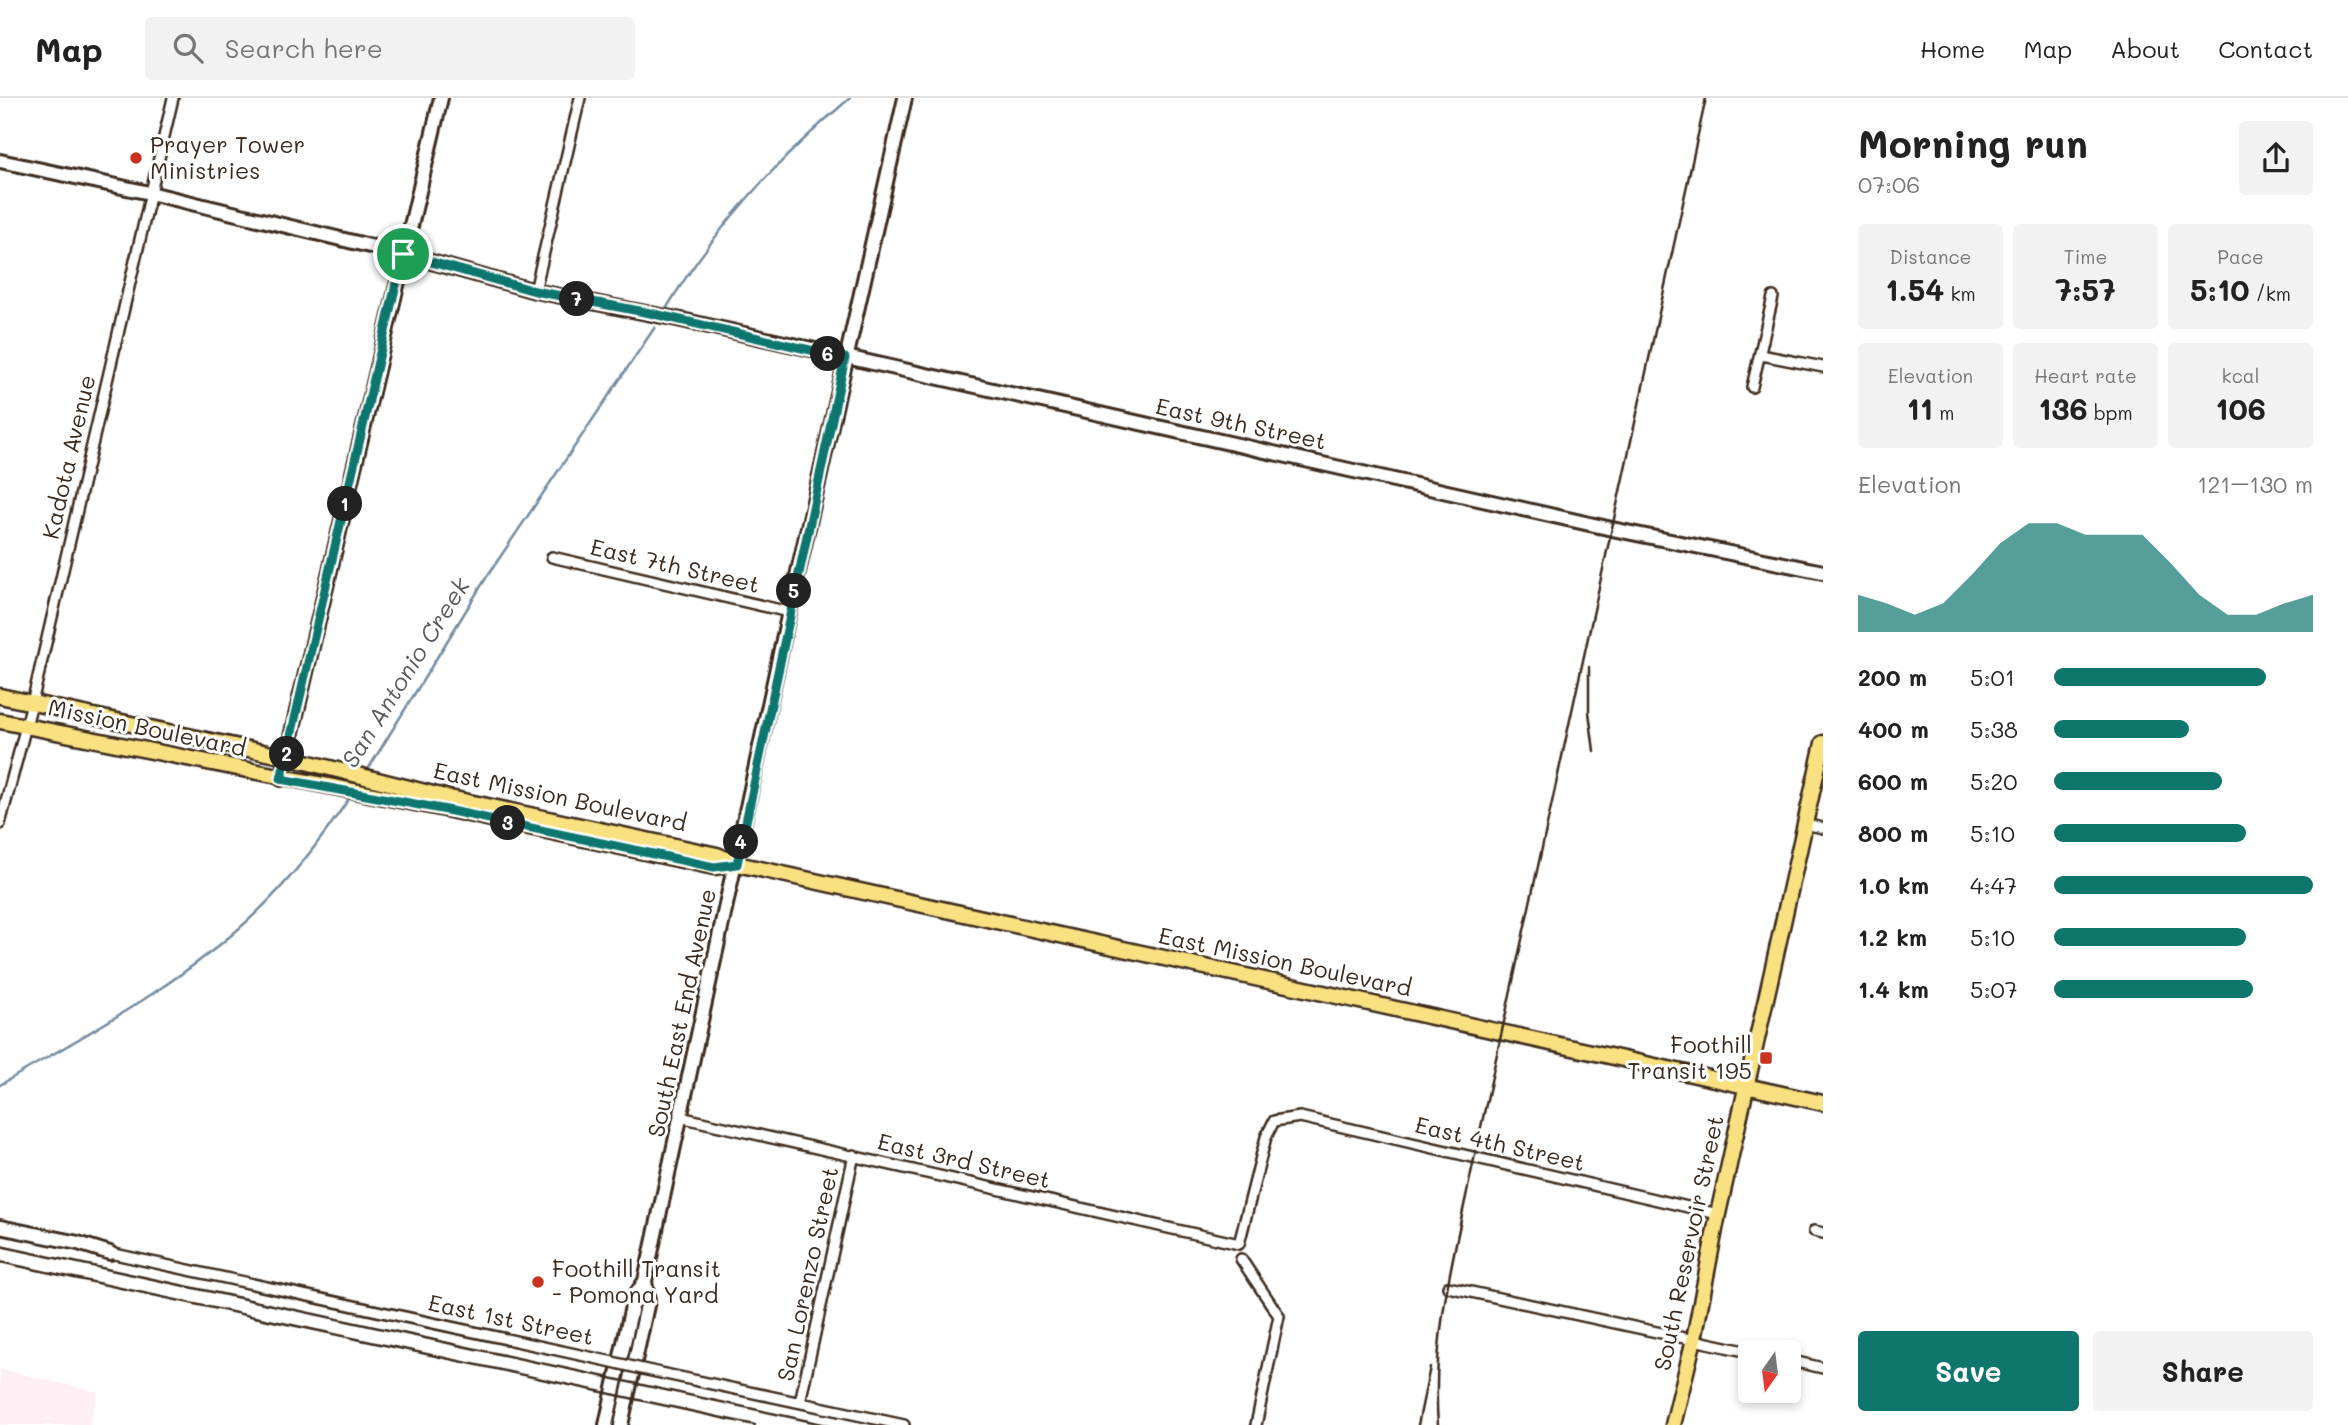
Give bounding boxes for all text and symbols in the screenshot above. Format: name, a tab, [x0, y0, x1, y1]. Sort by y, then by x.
search box	[145, 17, 635, 80]
text: Map	[35, 27, 103, 70]
icon: search	[169, 29, 207, 67]
text: Search here	[225, 31, 383, 65]
text: Home	[1920, 33, 1985, 64]
text: Map	[2023, 33, 2072, 64]
text: About	[2110, 33, 2180, 64]
text: Contact	[2218, 33, 2313, 64]
text: Morning run	[1858, 118, 2088, 168]
button: share	[2239, 121, 2313, 195]
place label: Prayer Tower Ministries	[150, 129, 305, 185]
marker: Prayer Tower Ministries	[128, 150, 144, 166]
text: 07:06	[1858, 169, 1920, 199]
pin	[373, 224, 433, 284]
icon: arrive	[384, 235, 422, 273]
text: Distance	[1890, 244, 1971, 269]
text: Time	[2064, 244, 2107, 269]
text: Pace	[2217, 244, 2264, 269]
text: 1.54	[1885, 269, 1944, 309]
text: 7:57	[2055, 269, 2116, 309]
text: 5:10	[2190, 269, 2250, 309]
text: km	[1944, 281, 1976, 306]
text: /km	[2250, 281, 2291, 306]
pin: 7	[560, 282, 594, 316]
text: 7	[571, 286, 582, 311]
pin: 6	[810, 336, 846, 372]
text: 6	[822, 341, 833, 366]
text: Elevation	[1888, 363, 1973, 388]
text: Heart rate	[2034, 363, 2137, 388]
text: kcal	[2222, 363, 2259, 388]
street label: Kadota Avenue	[35, 372, 102, 542]
text: 11	[1907, 388, 1933, 428]
text: 136	[2038, 388, 2088, 428]
text: 106	[2215, 388, 2266, 428]
street label: East 9th Street	[1153, 390, 1329, 456]
text: m	[1933, 400, 1954, 425]
text: bpm	[2088, 400, 2133, 425]
text: Elevation	[1858, 469, 1961, 499]
text: 121–130 m	[2197, 469, 2313, 499]
pin: 1	[328, 486, 362, 522]
text: 1	[340, 491, 349, 516]
street label: East 7th Street	[588, 531, 763, 599]
water label: San Antonio Creek	[334, 570, 476, 773]
pin: 5	[776, 574, 812, 608]
text: 5	[788, 578, 799, 603]
text: 200 m	[1858, 662, 1927, 692]
text: 5:01	[1970, 662, 2015, 692]
street label: Mission Boulevard	[45, 691, 249, 763]
text: 400 m	[1858, 714, 1929, 744]
text: 5:38	[1970, 714, 2018, 744]
pin: 2	[270, 736, 304, 772]
text: 2	[281, 741, 292, 766]
street label: East Mission Boulevard	[431, 755, 689, 837]
text: 600 m	[1858, 766, 1928, 796]
text: 5:20	[1970, 766, 2018, 796]
pin: 3	[490, 806, 526, 840]
text: 3	[502, 810, 513, 835]
text: 800 m	[1858, 818, 1928, 848]
text: 5:10	[1970, 818, 2015, 848]
pin: 4	[724, 824, 758, 860]
text: 4	[734, 829, 747, 854]
text: 1.0 km	[1858, 870, 1929, 900]
text: 4:47	[1970, 870, 2017, 900]
street label: South East End Avenue	[640, 886, 722, 1140]
street label: East Mission Boulevard	[1156, 920, 1414, 1002]
text: 1.2 km	[1858, 922, 1927, 952]
text: 5:10	[1970, 922, 2015, 952]
text: 1.4 km	[1858, 974, 1929, 1004]
text: 5:07	[1970, 974, 2018, 1004]
place label: Foothill Transit 195	[1628, 1029, 1752, 1085]
marker: Foothill Transit 195	[1758, 1050, 1774, 1066]
street label: East 4th Street	[1412, 1109, 1588, 1177]
street label: South Reservoir Street	[1646, 1112, 1730, 1373]
street label: East 3rd Street	[875, 1126, 1054, 1194]
street label: San Lorenzo Street	[770, 1164, 844, 1384]
place label: Foothill Transit - Pomona Yard	[552, 1253, 721, 1309]
marker: Foothill Transit - Pomona Yard	[530, 1274, 546, 1290]
street label: East 1st Street	[426, 1287, 597, 1351]
button: Save	[1858, 1331, 2079, 1411]
button: Share	[2093, 1331, 2313, 1411]
north arrow	[1738, 1340, 1801, 1404]
map controls	[1738, 1340, 1801, 1403]

